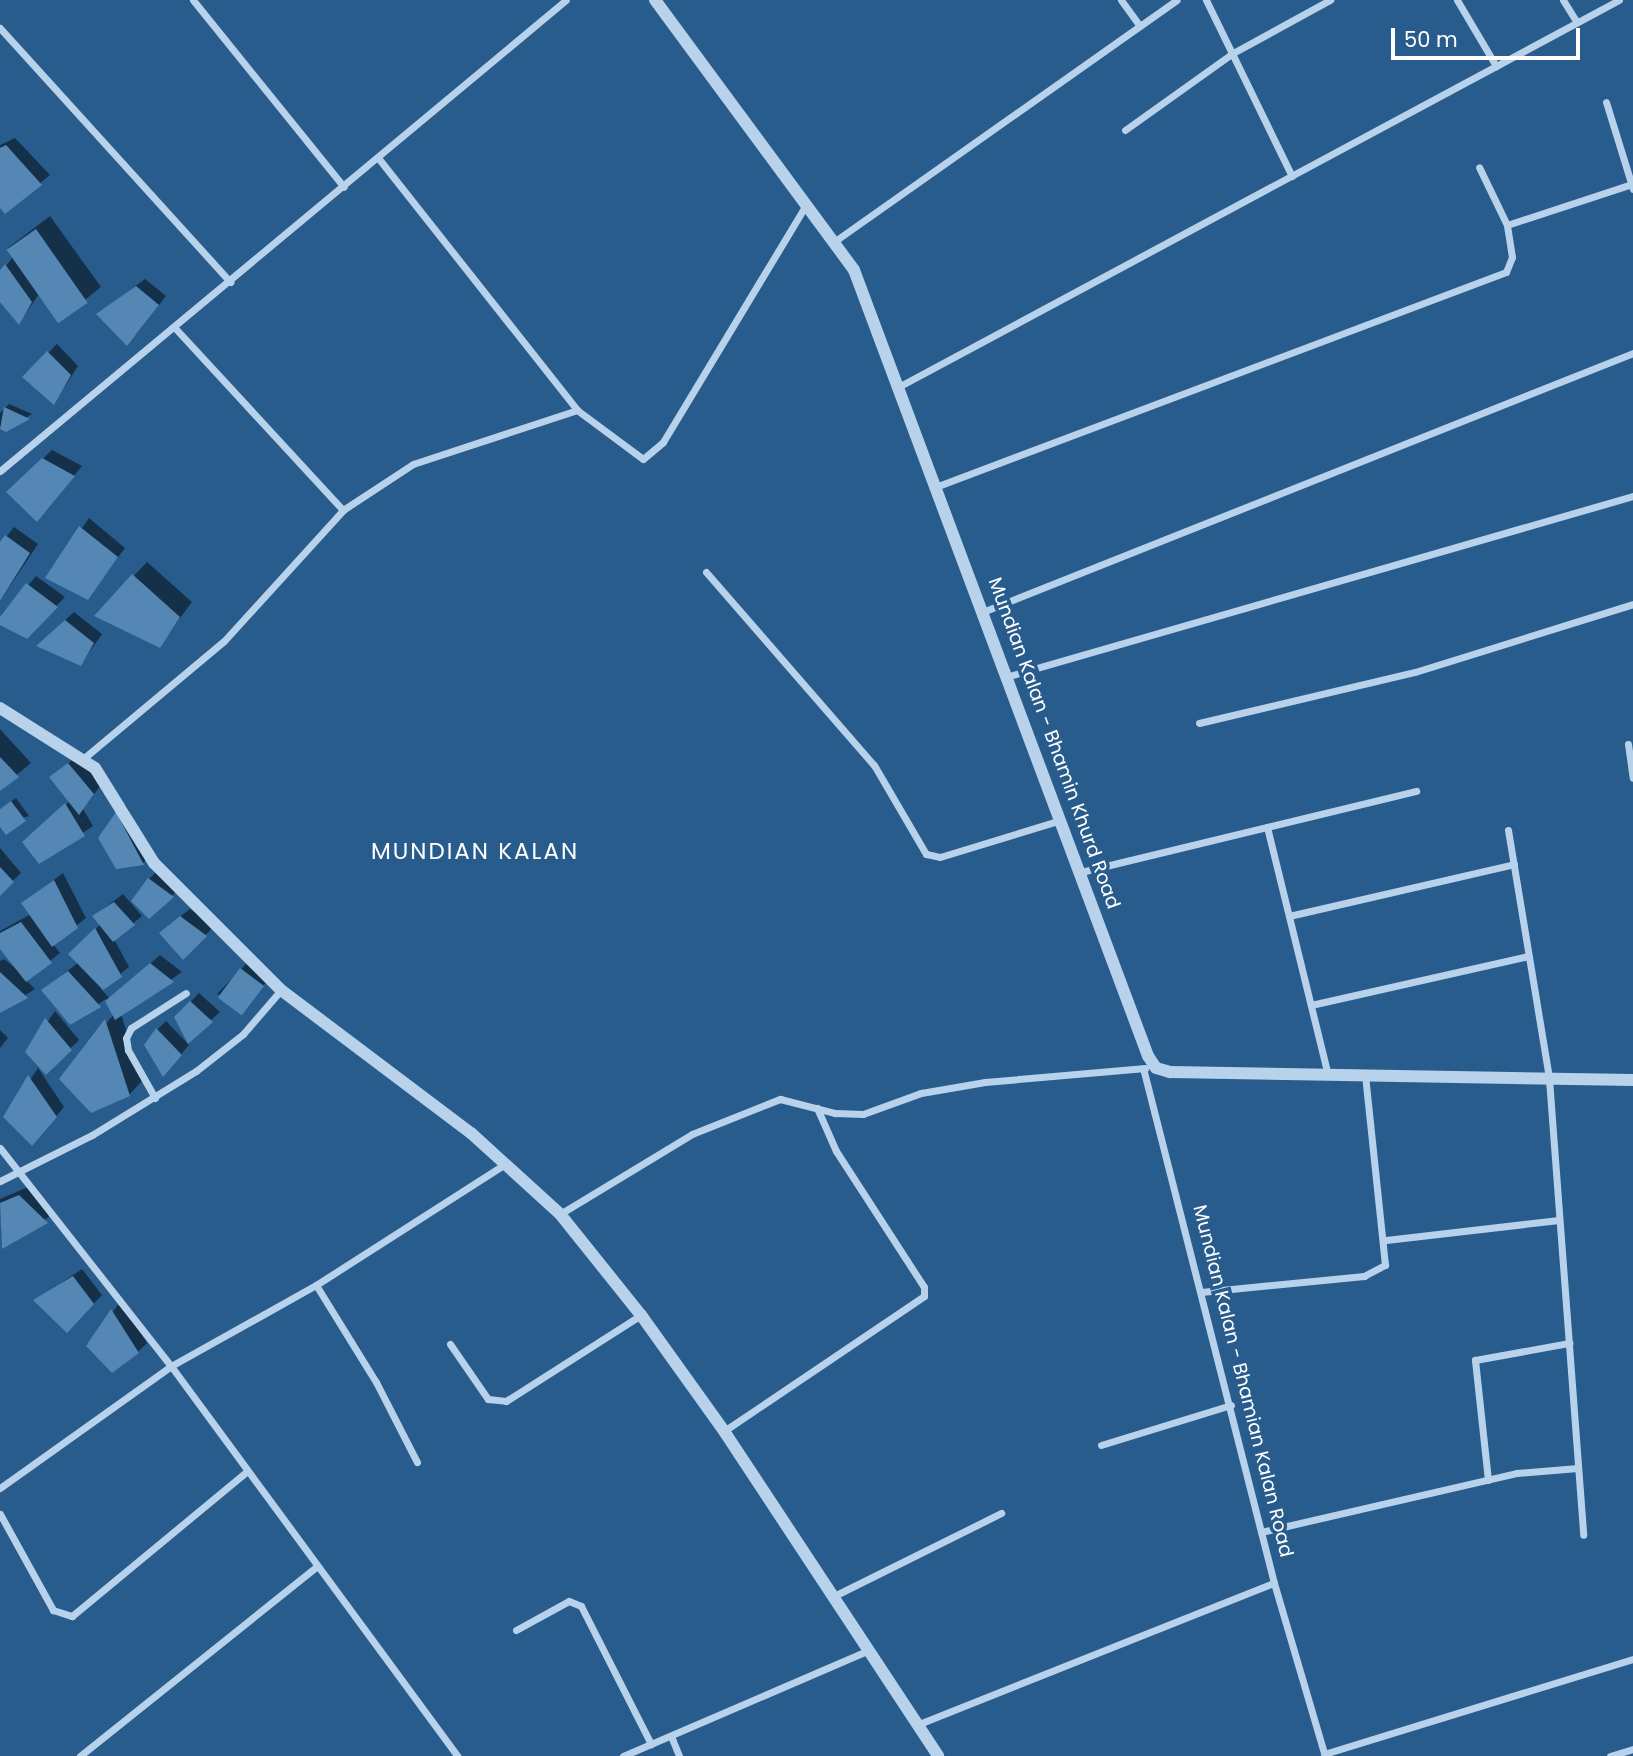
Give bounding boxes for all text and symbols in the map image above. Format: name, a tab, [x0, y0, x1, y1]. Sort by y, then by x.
scale bar	[1395, 14, 1584, 58]
text: 50 m	[1404, 25, 1458, 54]
street label: Mundian Kalan - Bhamin Khurd Road	[983, 574, 1125, 912]
district label: MUNDIAN KALAN	[373, 837, 577, 865]
street label: Mundian Kalan - Bhamian Kalan Road	[1188, 1203, 1298, 1559]

